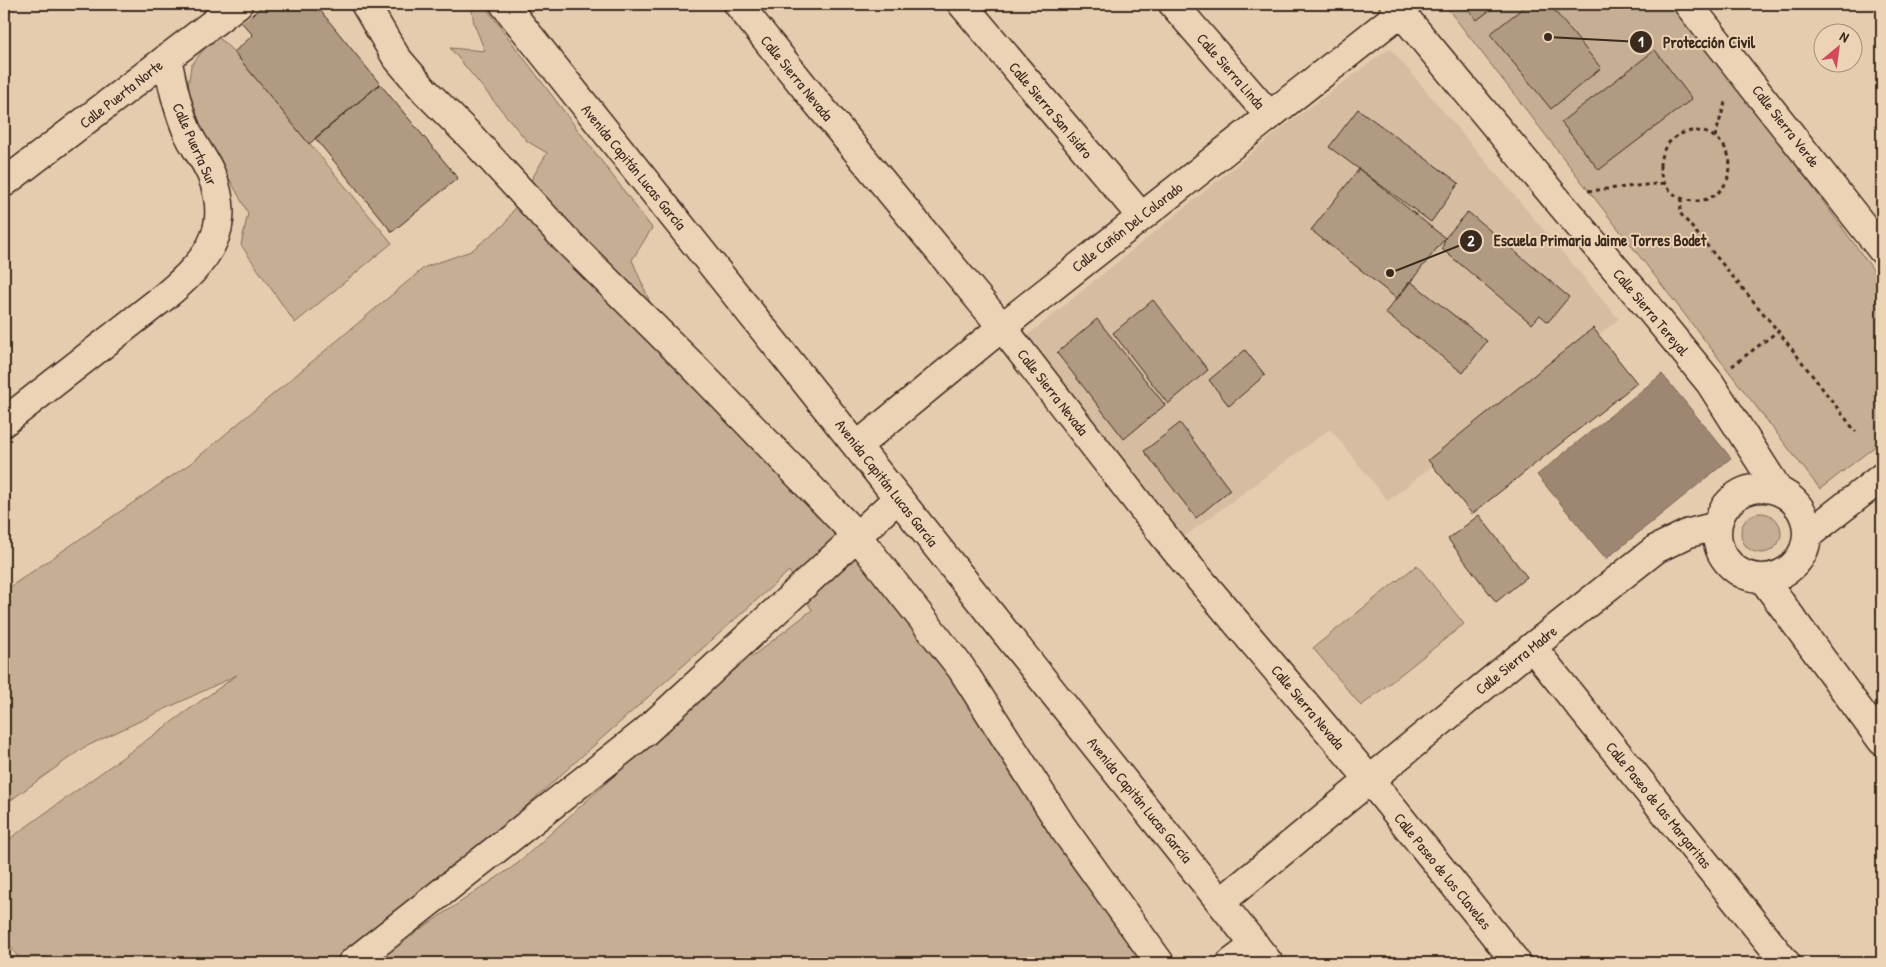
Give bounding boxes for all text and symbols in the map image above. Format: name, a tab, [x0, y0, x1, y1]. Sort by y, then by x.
north arrow	[1814, 22, 1864, 72]
text: N	[1837, 26, 1853, 47]
callout: Protección Civil	[1628, 27, 1765, 58]
street label: Calle Sierra Linda	[1192, 28, 1270, 114]
street label: Calle Sierra Nevada	[756, 31, 838, 125]
text: 1	[1638, 31, 1644, 52]
text: Protección Civil	[1663, 31, 1756, 53]
street label: Calle Puerta Norte	[75, 55, 167, 133]
street label: Calle Sierra San Isidro	[1004, 57, 1098, 163]
street label: Calle Sierra Verde	[1747, 80, 1825, 172]
street label: Calle Puerta Sur	[167, 99, 223, 189]
street label: Avenida Capitán Lucas García	[577, 100, 691, 234]
street label: Calle Cañón Del Colorado	[1067, 177, 1187, 277]
callout: Escuela Primaria Jaime Torres Bodet	[1459, 225, 1716, 256]
text: Escuela Primaria Jaime Torres Bodet	[1494, 229, 1707, 251]
text: 2	[1467, 230, 1475, 251]
street label: Calle Sierra Tereyal	[1608, 264, 1694, 360]
street label: Calle Sierra Nevada	[1013, 344, 1094, 440]
street label: Avenida Capitán Lucas García	[831, 415, 943, 551]
street label: Calle Sierra Madre	[1471, 621, 1561, 699]
street label: Calle Sierra Nevada	[1266, 660, 1350, 754]
street label: Avenida Capitán Lucas García	[1083, 733, 1197, 867]
street label: Calle Paseo de las Margaritas	[1601, 737, 1717, 873]
street label: Calle Paseo de los Claveles	[1389, 808, 1497, 934]

